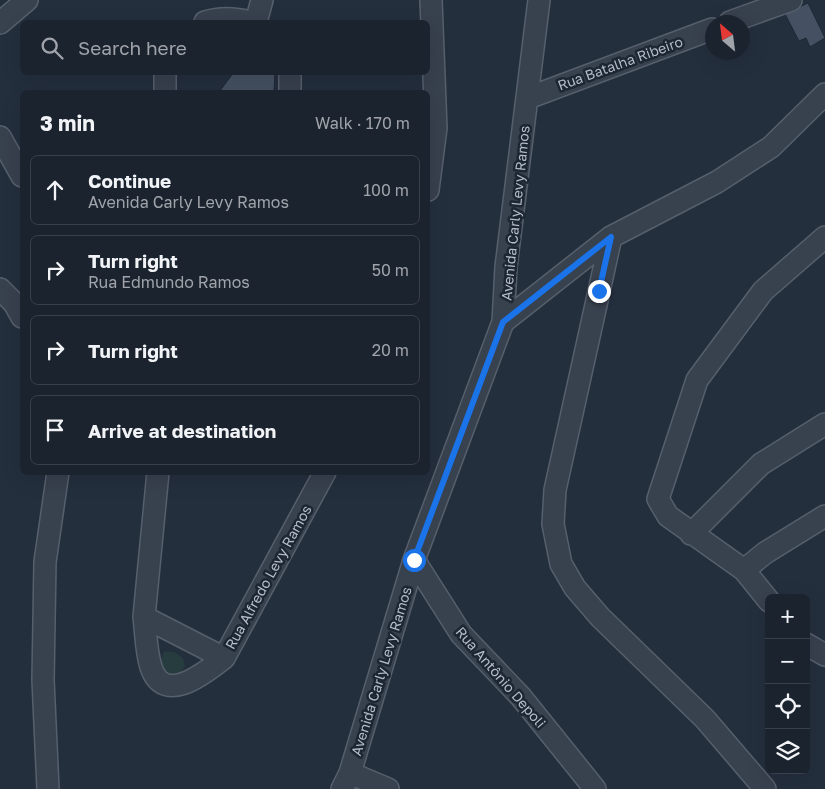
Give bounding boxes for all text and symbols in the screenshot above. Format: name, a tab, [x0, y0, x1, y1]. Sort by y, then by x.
north arrow	[705, 15, 750, 60]
search box	[20, 20, 430, 75]
street label: Rua Batalha Ribeiro	[555, 32, 685, 94]
icon: search	[38, 34, 66, 62]
text: Search here	[78, 36, 187, 59]
text: 3 min	[40, 110, 95, 136]
text: Walk · 170 m	[315, 113, 410, 133]
street label: Avenida Carly Levy Ramos	[497, 125, 533, 301]
text: Continue	[88, 169, 171, 192]
icon: ahead	[41, 176, 69, 204]
text: 100 m	[363, 180, 409, 200]
text: Avenida Carly Levy Ramos	[88, 192, 289, 212]
text: Turn right	[88, 249, 178, 272]
icon: right	[41, 256, 69, 284]
text: 50 m	[372, 260, 409, 280]
text: Rua Edmundo Ramos	[88, 272, 250, 292]
route end	[588, 280, 611, 303]
icon: right	[41, 336, 69, 364]
text: Turn right	[88, 339, 178, 362]
text: 20 m	[372, 340, 409, 360]
icon: arrive	[41, 416, 69, 444]
text: Arrive at destination	[88, 419, 276, 442]
street label: Rua Alfredo Levy Ramos	[221, 502, 315, 652]
route start	[403, 549, 426, 572]
street label: Avenida Carly Levy Ramos	[347, 584, 415, 758]
map controls	[765, 594, 810, 774]
button: +	[765, 594, 810, 639]
street label: Rua Antônio Depoli	[452, 623, 550, 731]
button: −	[765, 639, 810, 684]
button: locate	[765, 684, 810, 729]
button: layers	[765, 729, 810, 774]

